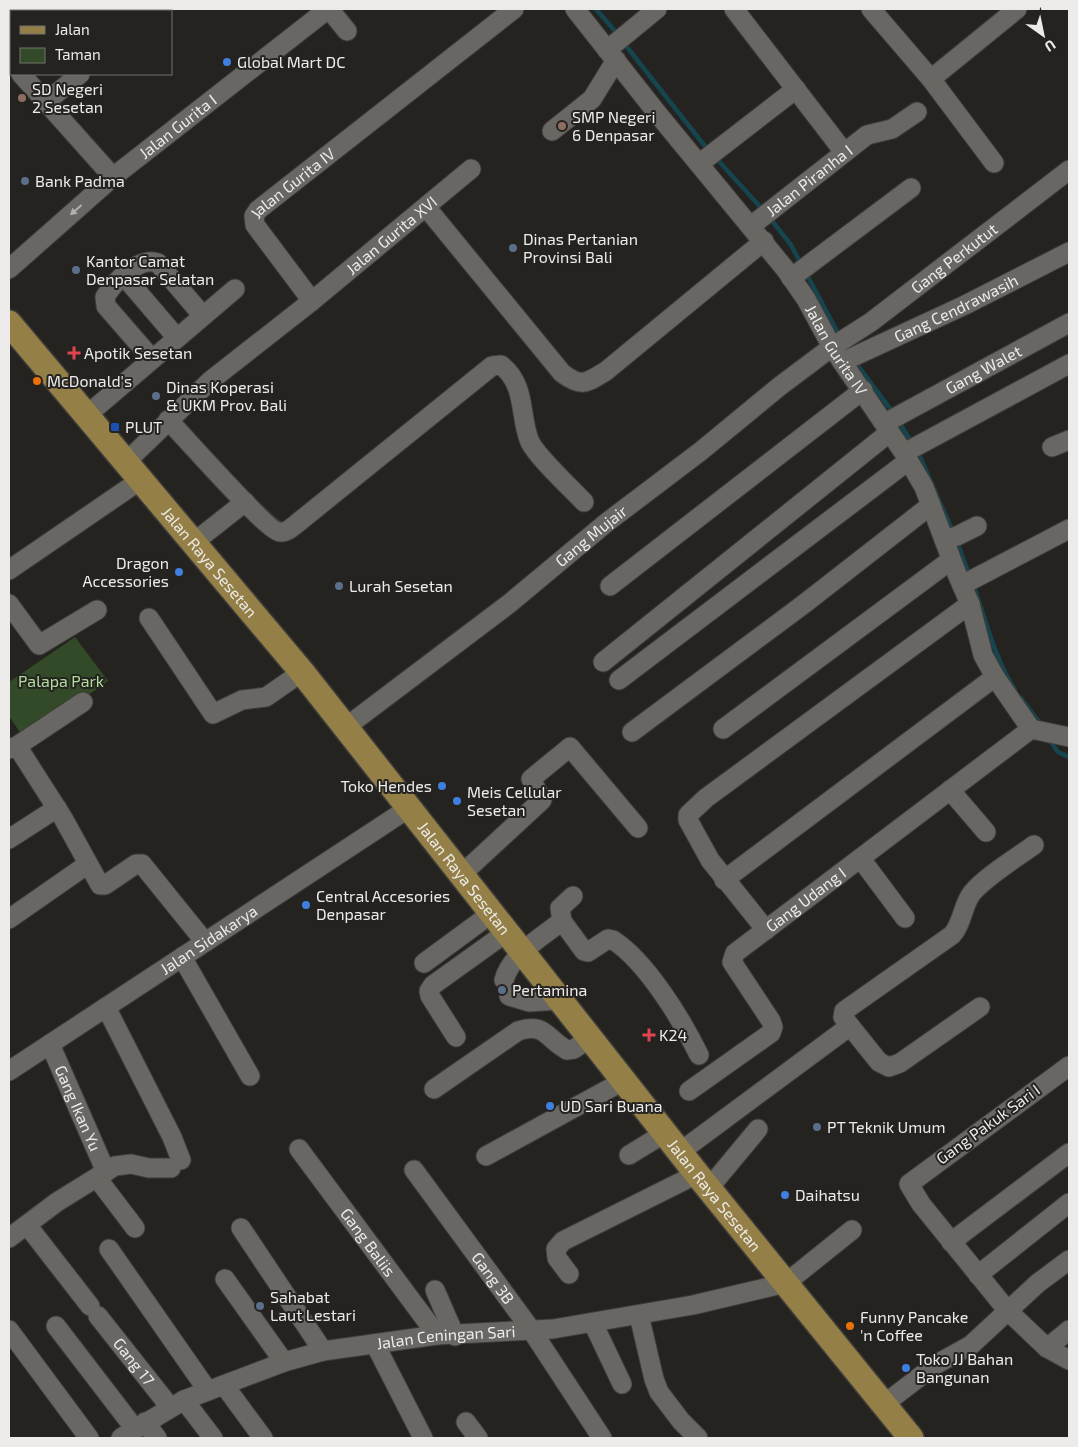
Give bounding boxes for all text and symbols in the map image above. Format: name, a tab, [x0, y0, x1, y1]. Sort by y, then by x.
legend	[10, 10, 172, 75]
north arrow	[1018, 10, 1068, 60]
text: Jalan	[55, 20, 90, 38]
text: U	[1042, 37, 1059, 56]
text: Taman	[55, 45, 101, 63]
place label: Global Mart DC	[237, 52, 345, 71]
marker: Global Mart DC	[221, 56, 233, 68]
place label: SD Negeri 2 Sesetan	[32, 79, 103, 116]
street label: Jalan Gurita I	[135, 90, 220, 162]
marker: SD Negeri 2 Sesetan	[16, 92, 28, 104]
place label: SMP Negeri 6 Denpasar	[572, 107, 655, 144]
marker: SMP Negeri 6 Denpasar	[556, 120, 568, 132]
street label: Jalan Piranha I	[762, 140, 856, 220]
street label: Jalan Gurita IV	[245, 143, 339, 221]
place label: Bank Padma	[35, 171, 125, 190]
marker: Bank Padma	[19, 175, 31, 187]
street label: Jalan Gurita XVI	[342, 192, 440, 278]
one-way arrow	[69, 204, 82, 215]
street label: Gang Perkutut	[907, 219, 1001, 297]
place label: Dinas Pertanian Provinsi Bali	[523, 229, 638, 266]
marker: Dinas Pertanian Provinsi Bali	[507, 242, 519, 254]
place label: Kantor Camat Denpasar Selatan	[86, 251, 214, 288]
marker: Kantor Camat Denpasar Selatan	[70, 264, 82, 276]
street label: Gang Cendrawasih	[891, 270, 1021, 346]
street label: Jalan Gurita IV	[802, 301, 872, 399]
street label: Gang Walet	[942, 341, 1024, 397]
place label: Apotik Sesetan	[84, 343, 192, 362]
marker: Apotik Sesetan	[68, 347, 80, 359]
place label: McDonald's	[47, 371, 132, 390]
marker: McDonald's	[31, 375, 43, 387]
place label: Dinas Koperasi & UKM Prov. Bali	[166, 377, 287, 414]
marker: Dinas Koperasi & UKM Prov. Bali	[150, 390, 162, 402]
place label: PLUT	[125, 417, 162, 436]
marker: PLUT	[109, 421, 121, 433]
street label: Gang Mujair	[551, 500, 631, 570]
street label: Jalan Raya Sesetan	[158, 502, 262, 621]
place label: Dragon Accessories	[83, 553, 169, 590]
marker: Dragon Accessories	[173, 566, 185, 578]
place label: Lurah Sesetan	[349, 576, 453, 595]
marker: Lurah Sesetan	[333, 580, 345, 592]
park label: Palapa Park	[18, 671, 104, 690]
place label: Toko Hendes	[340, 776, 432, 795]
marker: Toko Hendes	[436, 780, 448, 792]
place label: Meis Cellular Sesetan	[467, 782, 562, 819]
marker: Meis Cellular Sesetan	[451, 795, 463, 807]
street label: Jalan Raya Sesetan	[414, 817, 515, 938]
street label: Gang Udang I	[762, 863, 849, 935]
place label: Central Accesories Denpasar	[316, 886, 450, 923]
marker: Central Accesories Denpasar	[300, 899, 312, 911]
street label: Jalan Sidakarya	[156, 901, 261, 978]
place label: Pertamina	[512, 980, 587, 999]
marker: Pertamina	[496, 984, 508, 996]
place label: K24	[659, 1025, 687, 1044]
marker: K24	[643, 1029, 655, 1041]
street label: Gang Ikan Yu	[51, 1062, 106, 1154]
street label: Gang Pakuk Sari I	[932, 1080, 1043, 1168]
place label: UD Sari Buana	[560, 1096, 662, 1115]
marker: UD Sari Buana	[544, 1100, 556, 1112]
place label: PT Teknik Umum	[827, 1117, 945, 1136]
marker: PT Teknik Umum	[811, 1121, 823, 1133]
street label: Jalan Raya Sesetan	[664, 1135, 766, 1255]
place label: Daihatsu	[795, 1185, 860, 1204]
marker: Daihatsu	[779, 1189, 791, 1201]
street label: Gang Baliis	[337, 1204, 400, 1280]
street label: Gang 3B	[468, 1248, 519, 1307]
place label: Sahabat Laut Lestari	[270, 1287, 356, 1324]
marker: Sahabat Laut Lestari	[254, 1300, 266, 1312]
place label: Funny Pancake 'n Coffee	[860, 1307, 968, 1344]
marker: Funny Pancake 'n Coffee	[844, 1320, 856, 1332]
street label: Jalan Ceningan Sari	[375, 1321, 516, 1352]
street label: Gang 17	[110, 1334, 159, 1389]
place label: Toko JJ Bahan Bangunan	[916, 1349, 1013, 1386]
marker: Toko JJ Bahan Bangunan	[900, 1362, 912, 1374]

